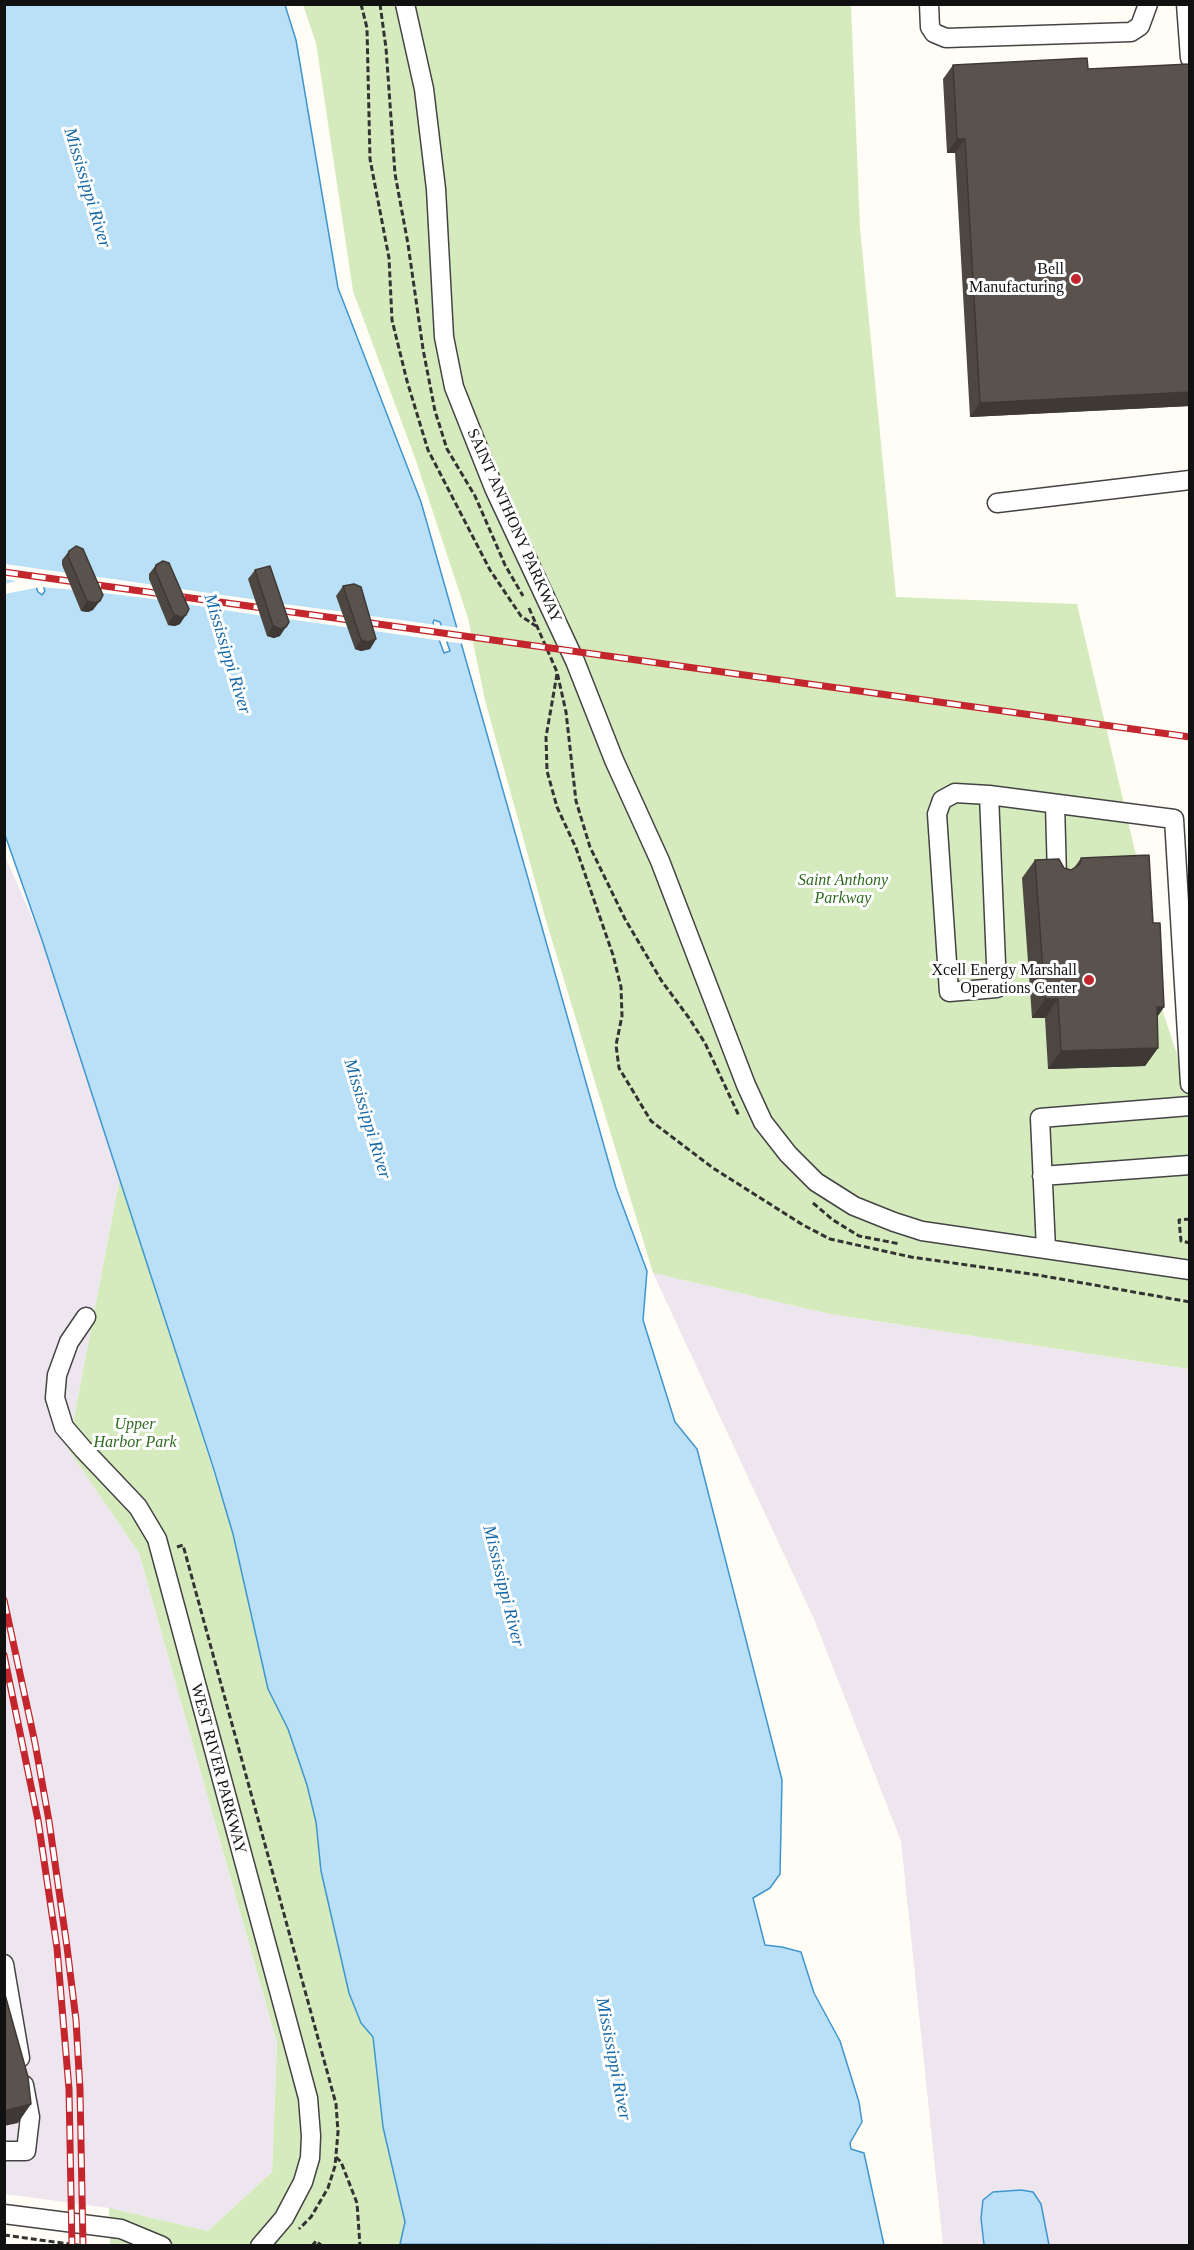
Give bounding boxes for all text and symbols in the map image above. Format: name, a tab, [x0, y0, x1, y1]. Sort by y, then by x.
water label: Mississippi River	[58, 125, 116, 251]
place label: Bell Manufacturing	[969, 260, 1064, 298]
marker: Bell Manufacturing	[1069, 272, 1083, 286]
street label: SAINT ANTHONY PARKWAY	[462, 426, 566, 626]
water label: Mississippi River	[198, 591, 256, 717]
park label: Saint Anthony Parkway	[798, 871, 888, 909]
place label: Xcell Energy Marshall Operations Center	[932, 961, 1077, 999]
marker: Xcell Energy Marshall Operations Center	[1082, 973, 1096, 987]
water label: Mississippi River	[338, 1056, 396, 1182]
park label: Upper Harbor Park	[93, 1415, 177, 1453]
water label: Mississippi River	[477, 1523, 529, 1649]
street label: WEST RIVER PARKWAY	[186, 1682, 250, 1856]
water label: Mississippi River	[591, 1996, 635, 2122]

